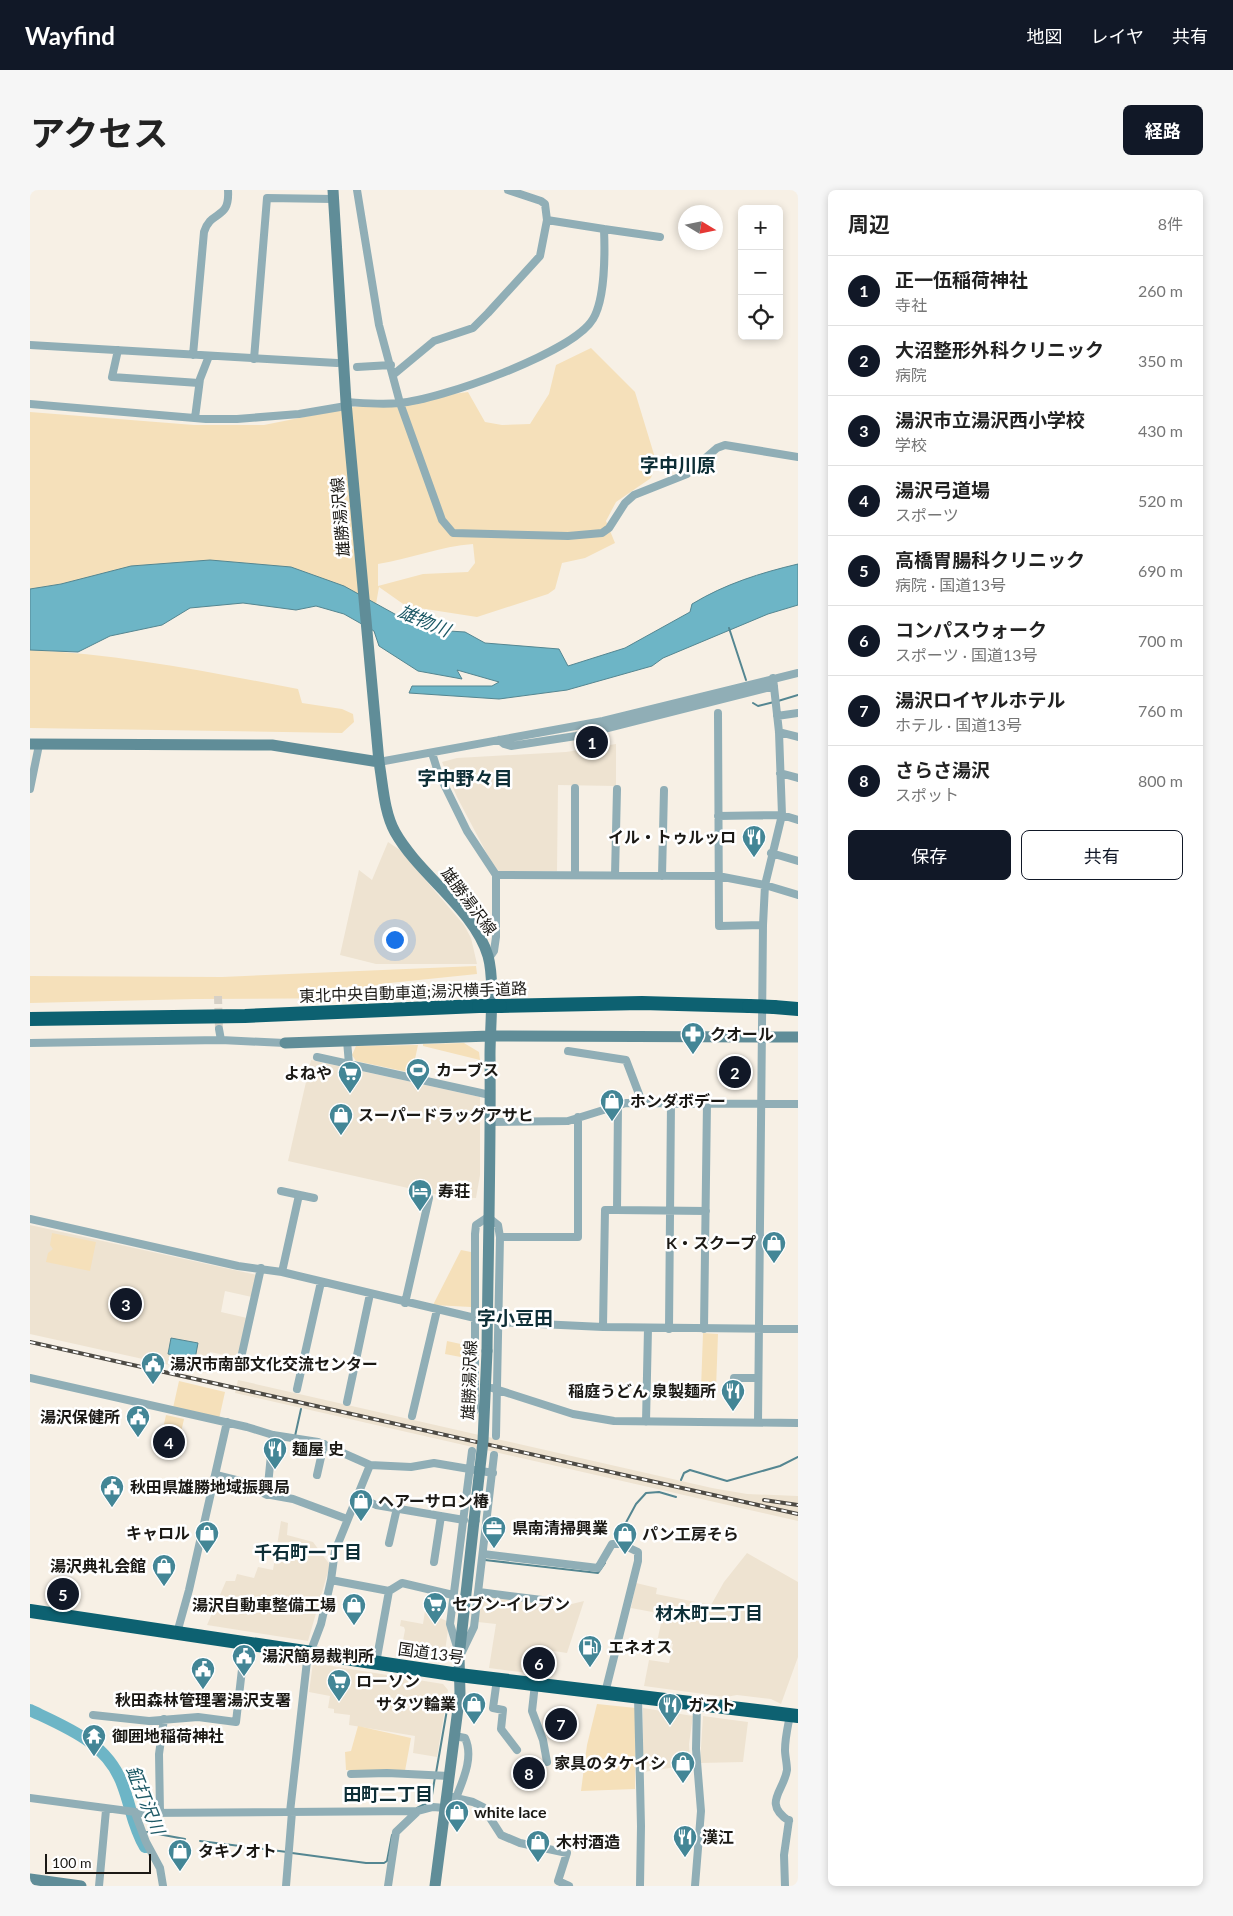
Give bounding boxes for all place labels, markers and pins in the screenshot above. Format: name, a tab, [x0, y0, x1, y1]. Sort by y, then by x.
pin: 1	[576, 723, 608, 761]
restaurant icon: イル・トゥルッロ	[741, 824, 767, 858]
place label: イル・トゥルッロ	[608, 827, 736, 846]
pharmacy icon: クオール	[680, 1021, 706, 1055]
place label: クオール	[710, 1024, 774, 1043]
pin: 2	[719, 1053, 751, 1091]
sports icon: カーブス	[405, 1057, 431, 1091]
supermarket icon: よねや	[337, 1060, 363, 1094]
place label: カーブス	[436, 1060, 499, 1079]
place label: よねや	[284, 1063, 332, 1082]
shop icon: ホンダボデー	[599, 1088, 625, 1122]
place label: ホンダボデー	[630, 1091, 726, 1110]
shop icon: スーパードラッグアサヒ	[328, 1102, 354, 1136]
place label: スーパードラッグアサヒ	[358, 1105, 534, 1124]
hotel icon: 寿荘	[407, 1178, 433, 1212]
place label: 寿荘	[438, 1181, 470, 1200]
shop icon: K・スクープ	[761, 1230, 787, 1264]
place label: K・スクープ	[666, 1233, 756, 1252]
pin: 3	[110, 1285, 142, 1323]
public building icon: 湯沢市南部文化交流センター	[140, 1351, 166, 1385]
place label: 湯沢市南部文化交流センター	[170, 1354, 378, 1373]
restaurant icon: 稲庭うどん 泉製麺所	[720, 1378, 746, 1412]
place label: 稲庭うどん 泉製麺所	[568, 1381, 716, 1400]
public building icon: 湯沢保健所	[125, 1404, 151, 1438]
place label: 湯沢保健所	[40, 1407, 120, 1426]
pin: 4	[153, 1423, 185, 1461]
restaurant icon: 麺屋 史	[262, 1436, 288, 1470]
place label: 麺屋 史	[292, 1439, 344, 1458]
public building icon: 秋田県雄勝地域振興局	[99, 1474, 125, 1508]
place label: 秋田県雄勝地域振興局	[130, 1477, 290, 1496]
shop icon: ヘアーサロン椿	[348, 1488, 374, 1522]
place label: ヘアーサロン椿	[378, 1491, 489, 1510]
office icon: 県南清掃興業	[481, 1515, 507, 1549]
place label: 県南清掃興業	[512, 1518, 608, 1537]
shop icon: キャロル	[194, 1520, 220, 1554]
shop icon: パン工房そら	[612, 1521, 638, 1555]
place label: キャロル	[126, 1523, 190, 1542]
place label: パン工房そら	[642, 1524, 739, 1543]
shop icon: 湯沢典礼会館	[151, 1553, 177, 1587]
place label: 湯沢典礼会館	[50, 1556, 146, 1575]
pin: 5	[47, 1575, 79, 1613]
supermarket icon: セブン-イレブン	[422, 1591, 448, 1625]
shop icon: 湯沢自動車整備工場	[341, 1592, 367, 1626]
place label: セブン-イレブン	[452, 1594, 570, 1613]
place label: 湯沢自動車整備工場	[192, 1595, 336, 1614]
fuel station icon: エネオス	[577, 1634, 603, 1668]
place label: エネオス	[608, 1637, 672, 1656]
public building icon: 湯沢簡易裁判所	[231, 1643, 257, 1677]
pin: 6	[523, 1644, 555, 1682]
place label: 湯沢簡易裁判所	[262, 1646, 374, 1665]
public building icon: 秋田森林管理署湯沢支署	[190, 1656, 216, 1690]
supermarket icon: ローソン	[326, 1668, 352, 1702]
place label: ローソン	[356, 1671, 420, 1690]
place label: 秋田森林管理署湯沢支署	[115, 1690, 291, 1709]
shop icon: サタツ輪業	[461, 1691, 487, 1725]
restaurant icon: ガスト	[657, 1692, 683, 1726]
place label: サタツ輪業	[376, 1694, 456, 1713]
place label: ガスト	[688, 1695, 736, 1714]
pin: 7	[545, 1705, 577, 1743]
temple icon: 御囲地稲荷神社	[81, 1723, 107, 1757]
place label: 御囲地稲荷神社	[112, 1726, 224, 1745]
shop icon: 家具のタケイシ	[670, 1750, 696, 1784]
place label: 家具のタケイシ	[554, 1753, 666, 1772]
pin: 8	[513, 1754, 545, 1792]
shop icon: white lace	[444, 1799, 470, 1833]
place label: white lace	[474, 1802, 547, 1821]
restaurant icon: 漢江	[672, 1824, 698, 1858]
place label: 漢江	[702, 1827, 734, 1846]
shop icon: 木村酒造	[525, 1829, 551, 1863]
place label: 木村酒造	[556, 1832, 620, 1851]
shop icon: タキノオト	[167, 1838, 193, 1872]
place label: タキノオト	[198, 1841, 277, 1860]

